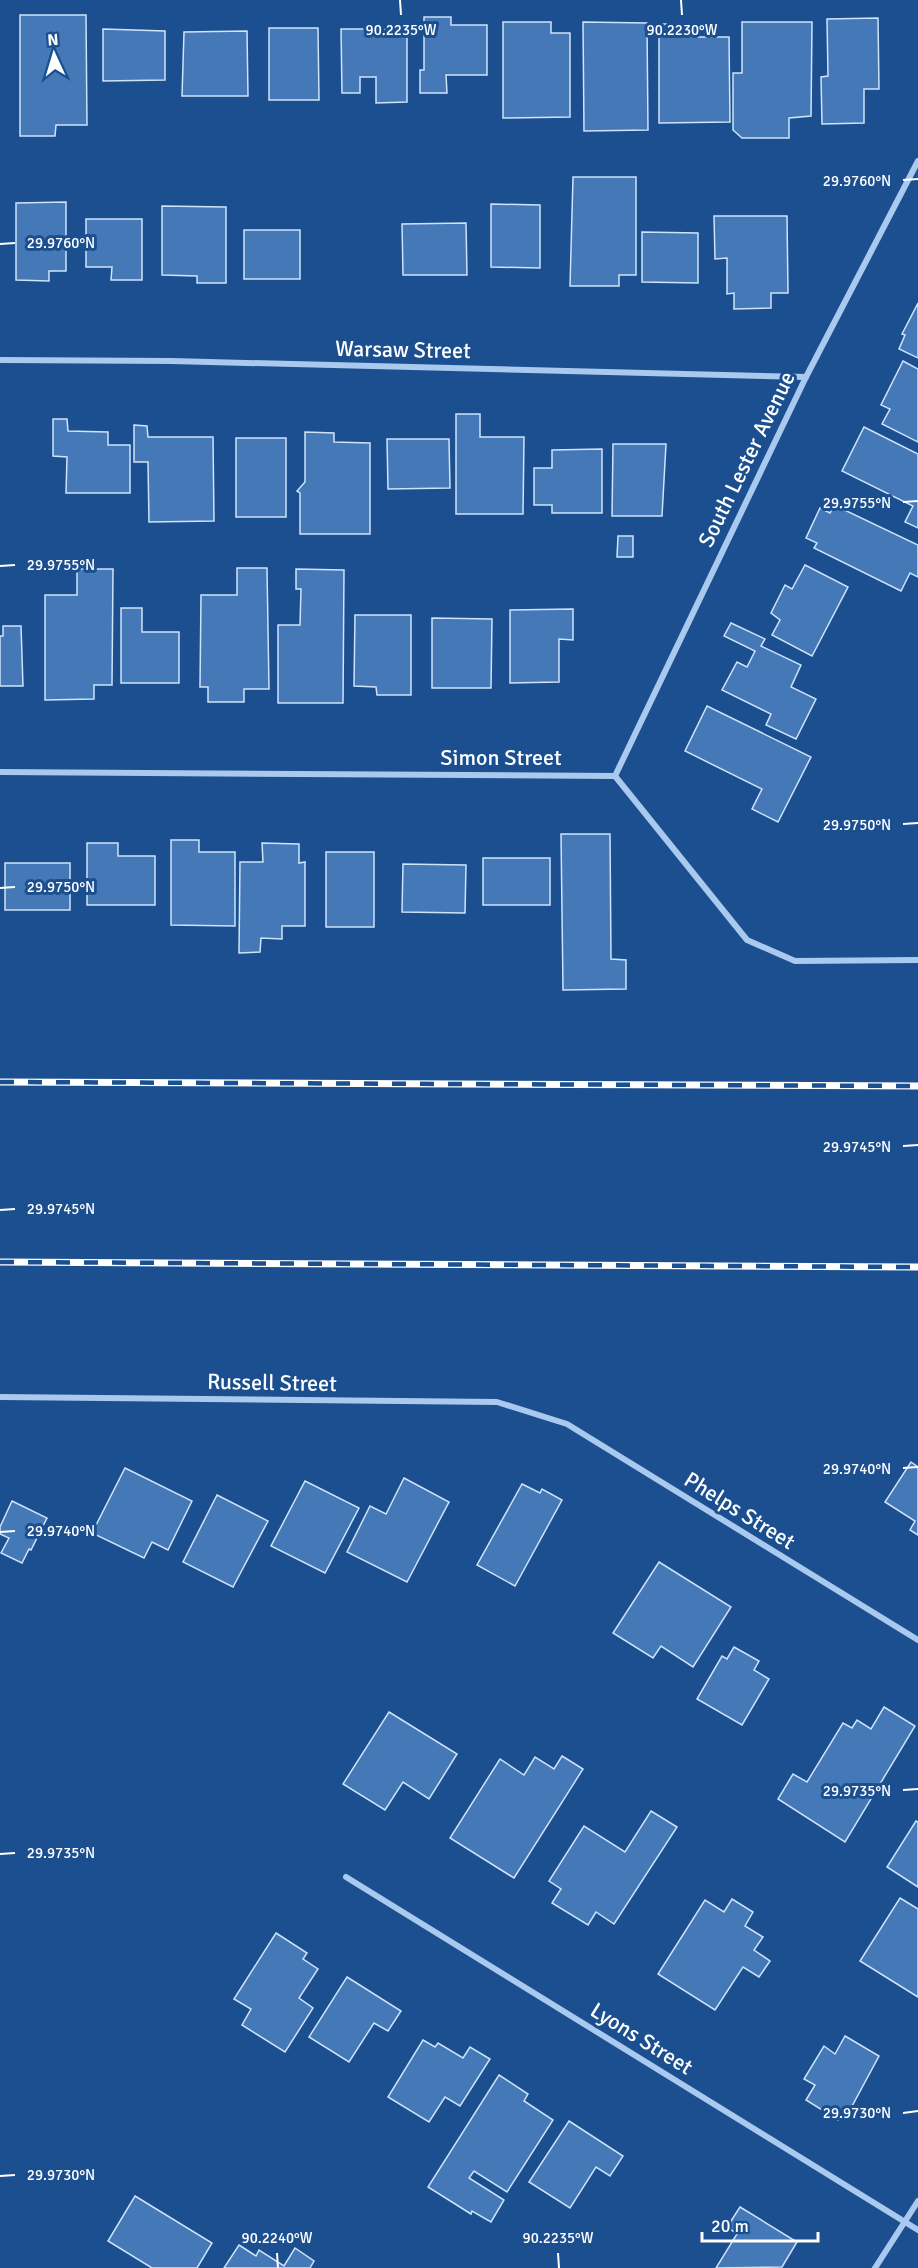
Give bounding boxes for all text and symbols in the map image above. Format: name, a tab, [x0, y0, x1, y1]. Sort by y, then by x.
text: 90.2235°W	[366, 21, 437, 39]
text: 90.2230°W	[647, 21, 718, 39]
north arrow	[24, 24, 84, 84]
text: N	[47, 30, 59, 50]
text: 29.9760°N	[823, 172, 891, 190]
text: 29.9760°N	[27, 234, 95, 252]
street label: Warsaw Street	[335, 335, 471, 364]
street label: South Lester Avenue	[692, 367, 801, 551]
text: 29.9755°N	[823, 494, 891, 512]
text: 29.9755°N	[27, 556, 95, 574]
street label: Simon Street	[440, 744, 562, 771]
text: 29.9750°N	[823, 816, 891, 834]
text: 29.9750°N	[27, 878, 95, 896]
text: 29.9745°N	[823, 1138, 891, 1156]
text: 29.9745°N	[27, 1200, 95, 1218]
street label: Russell Street	[207, 1368, 337, 1397]
text: 29.9740°N	[823, 1460, 891, 1478]
street label: Phelps Street	[679, 1466, 800, 1555]
text: 29.9740°N	[27, 1522, 95, 1540]
text: 29.9735°N	[823, 1782, 891, 1800]
text: 29.9735°N	[27, 1844, 95, 1862]
street label: Lyons Street	[586, 1996, 698, 2081]
text: 29.9730°N	[823, 2104, 891, 2122]
text: 29.9730°N	[27, 2166, 95, 2184]
scale bar	[702, 2205, 818, 2243]
text: 20 m	[711, 2215, 749, 2237]
text: 90.2240°W	[242, 2229, 313, 2247]
text: 90.2235°W	[523, 2229, 594, 2247]

